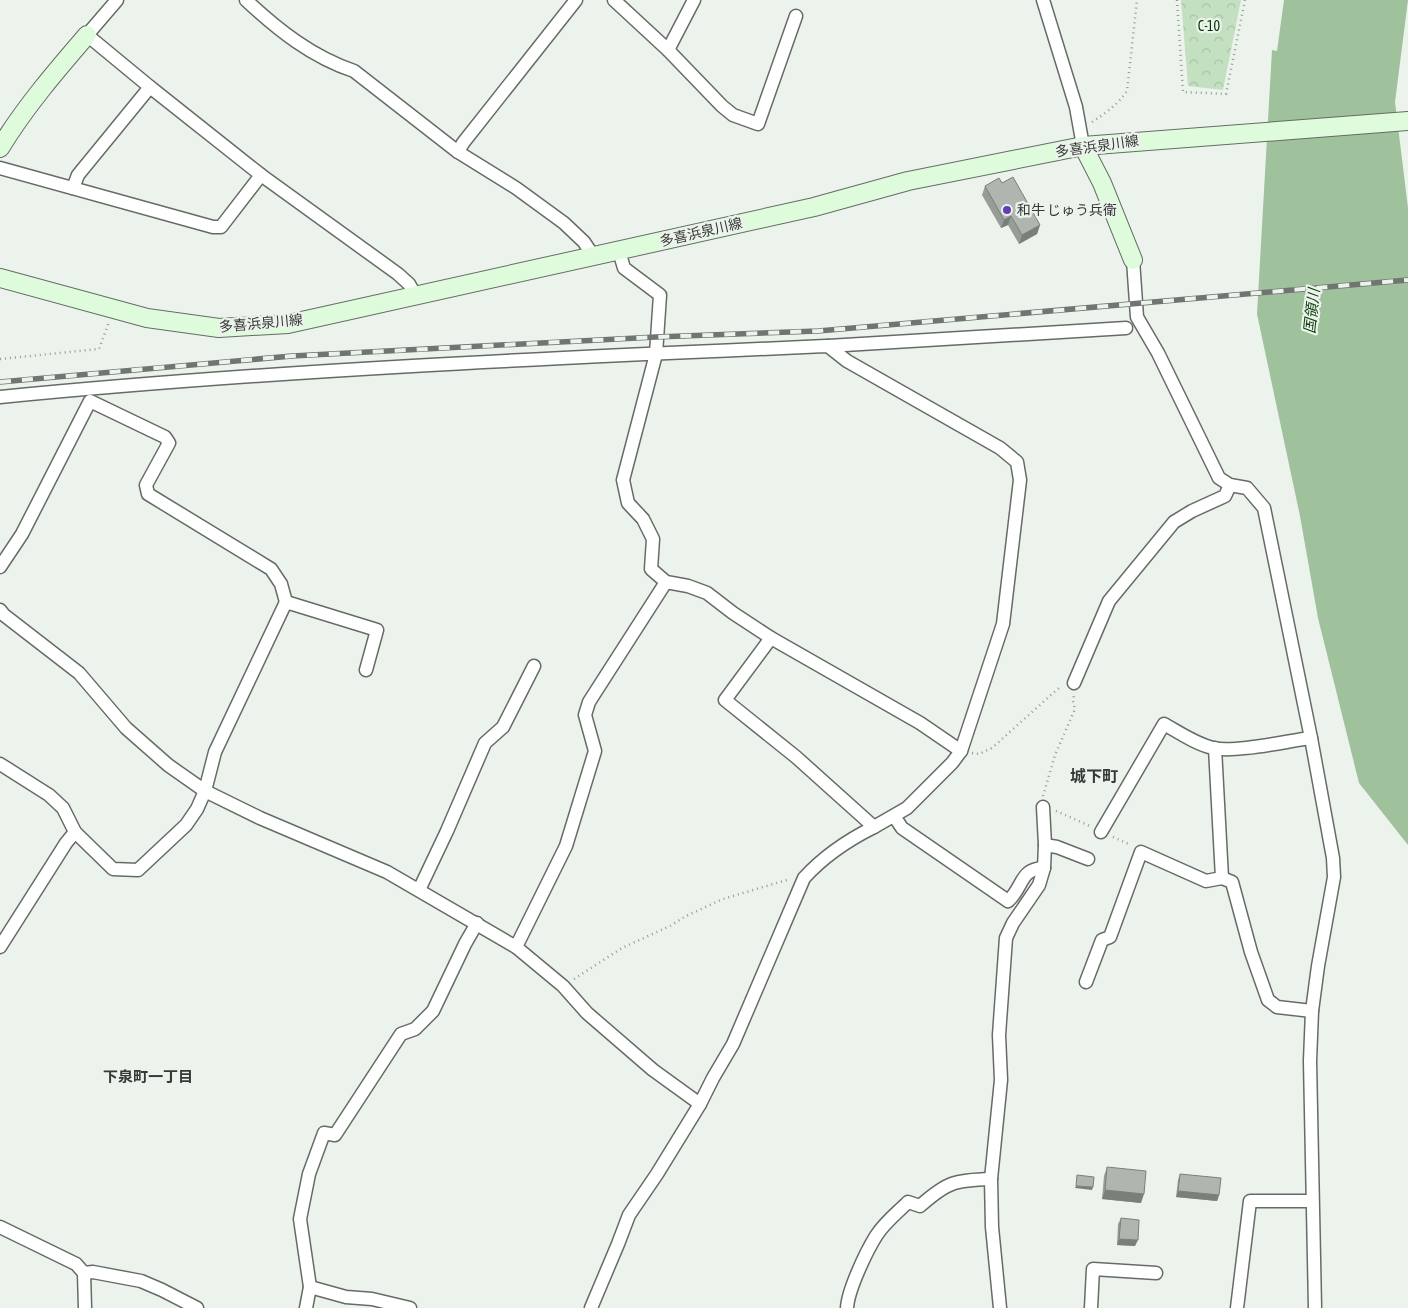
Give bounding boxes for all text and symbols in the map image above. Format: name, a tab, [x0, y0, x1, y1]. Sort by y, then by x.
park label: C-10	[1198, 18, 1221, 34]
street label: 多喜浜泉川線	[1054, 132, 1140, 160]
place label: 和牛 じゅう兵衛	[1017, 202, 1117, 218]
marker: 和牛 じゅう兵衛	[1001, 204, 1013, 216]
street label: 多喜浜泉川線	[658, 215, 744, 249]
water label: 国領川	[1301, 286, 1323, 334]
street label: 多喜浜泉川線	[218, 311, 304, 335]
district label: 城下町	[1070, 767, 1118, 785]
district label: 下泉町一丁目	[103, 1068, 193, 1085]

